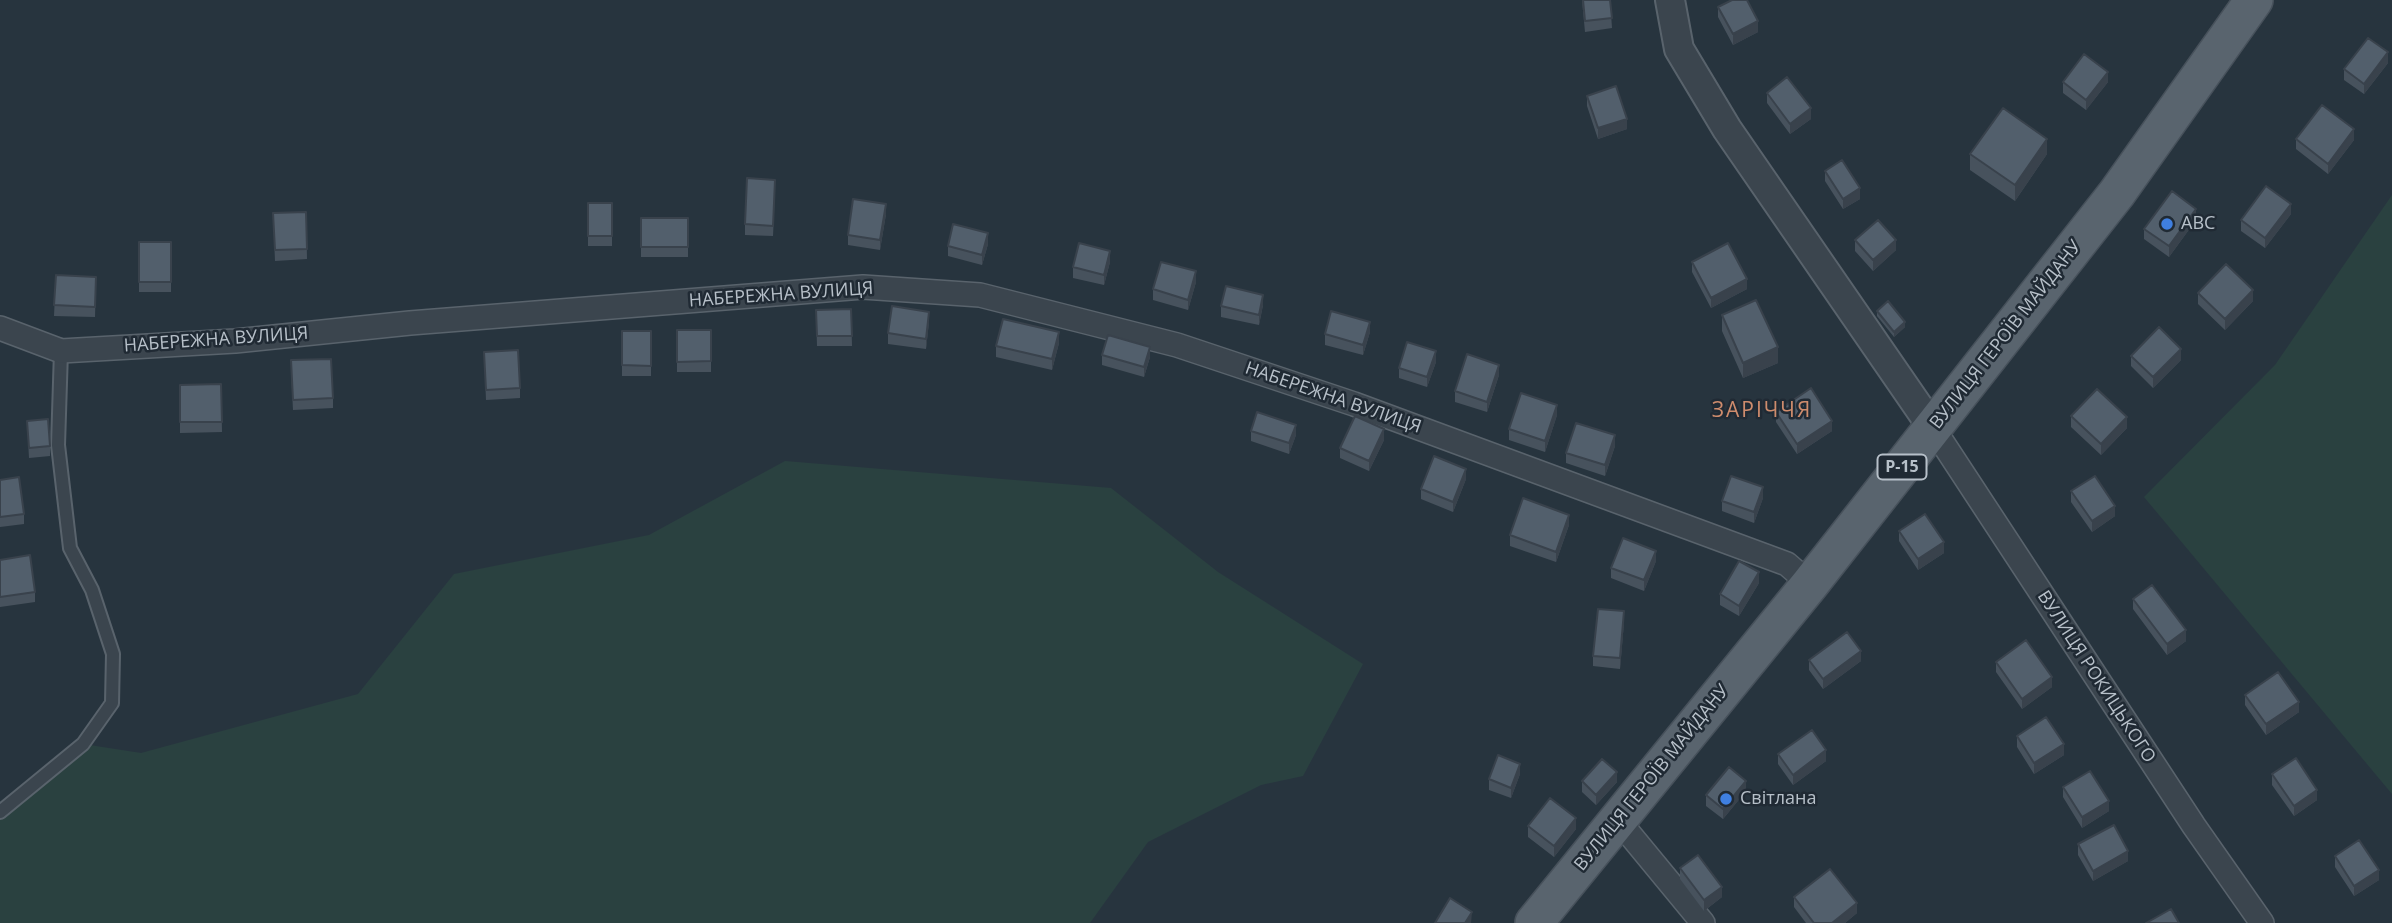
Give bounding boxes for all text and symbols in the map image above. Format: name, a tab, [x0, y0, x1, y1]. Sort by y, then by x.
place label: ABC	[2181, 213, 2215, 235]
marker: ABC	[2159, 216, 2175, 232]
street label: ВУЛИЦЯ ГЕРОЇВ МАЙДАНУ	[1926, 236, 2086, 434]
street label: НАБЕРЕЖНА ВУЛИЦЯ	[688, 278, 874, 312]
street label: НАБЕРЕЖНА ВУЛИЦЯ	[123, 323, 309, 357]
street label: НАБЕРЕЖНА ВУЛИЦЯ	[1242, 358, 1424, 438]
district label: ЗАРІЧЧЯ	[1713, 398, 1811, 424]
road number: Р-15	[1878, 454, 1926, 480]
street label: ВУЛИЦЯ РОКИЦЬКОГО	[2032, 587, 2160, 767]
street label: ВУЛИЦЯ ГЕРОЇВ МАЙДАНУ	[1570, 681, 1734, 875]
place label: Світлана	[1740, 788, 1816, 810]
marker: Світлана	[1718, 791, 1734, 807]

